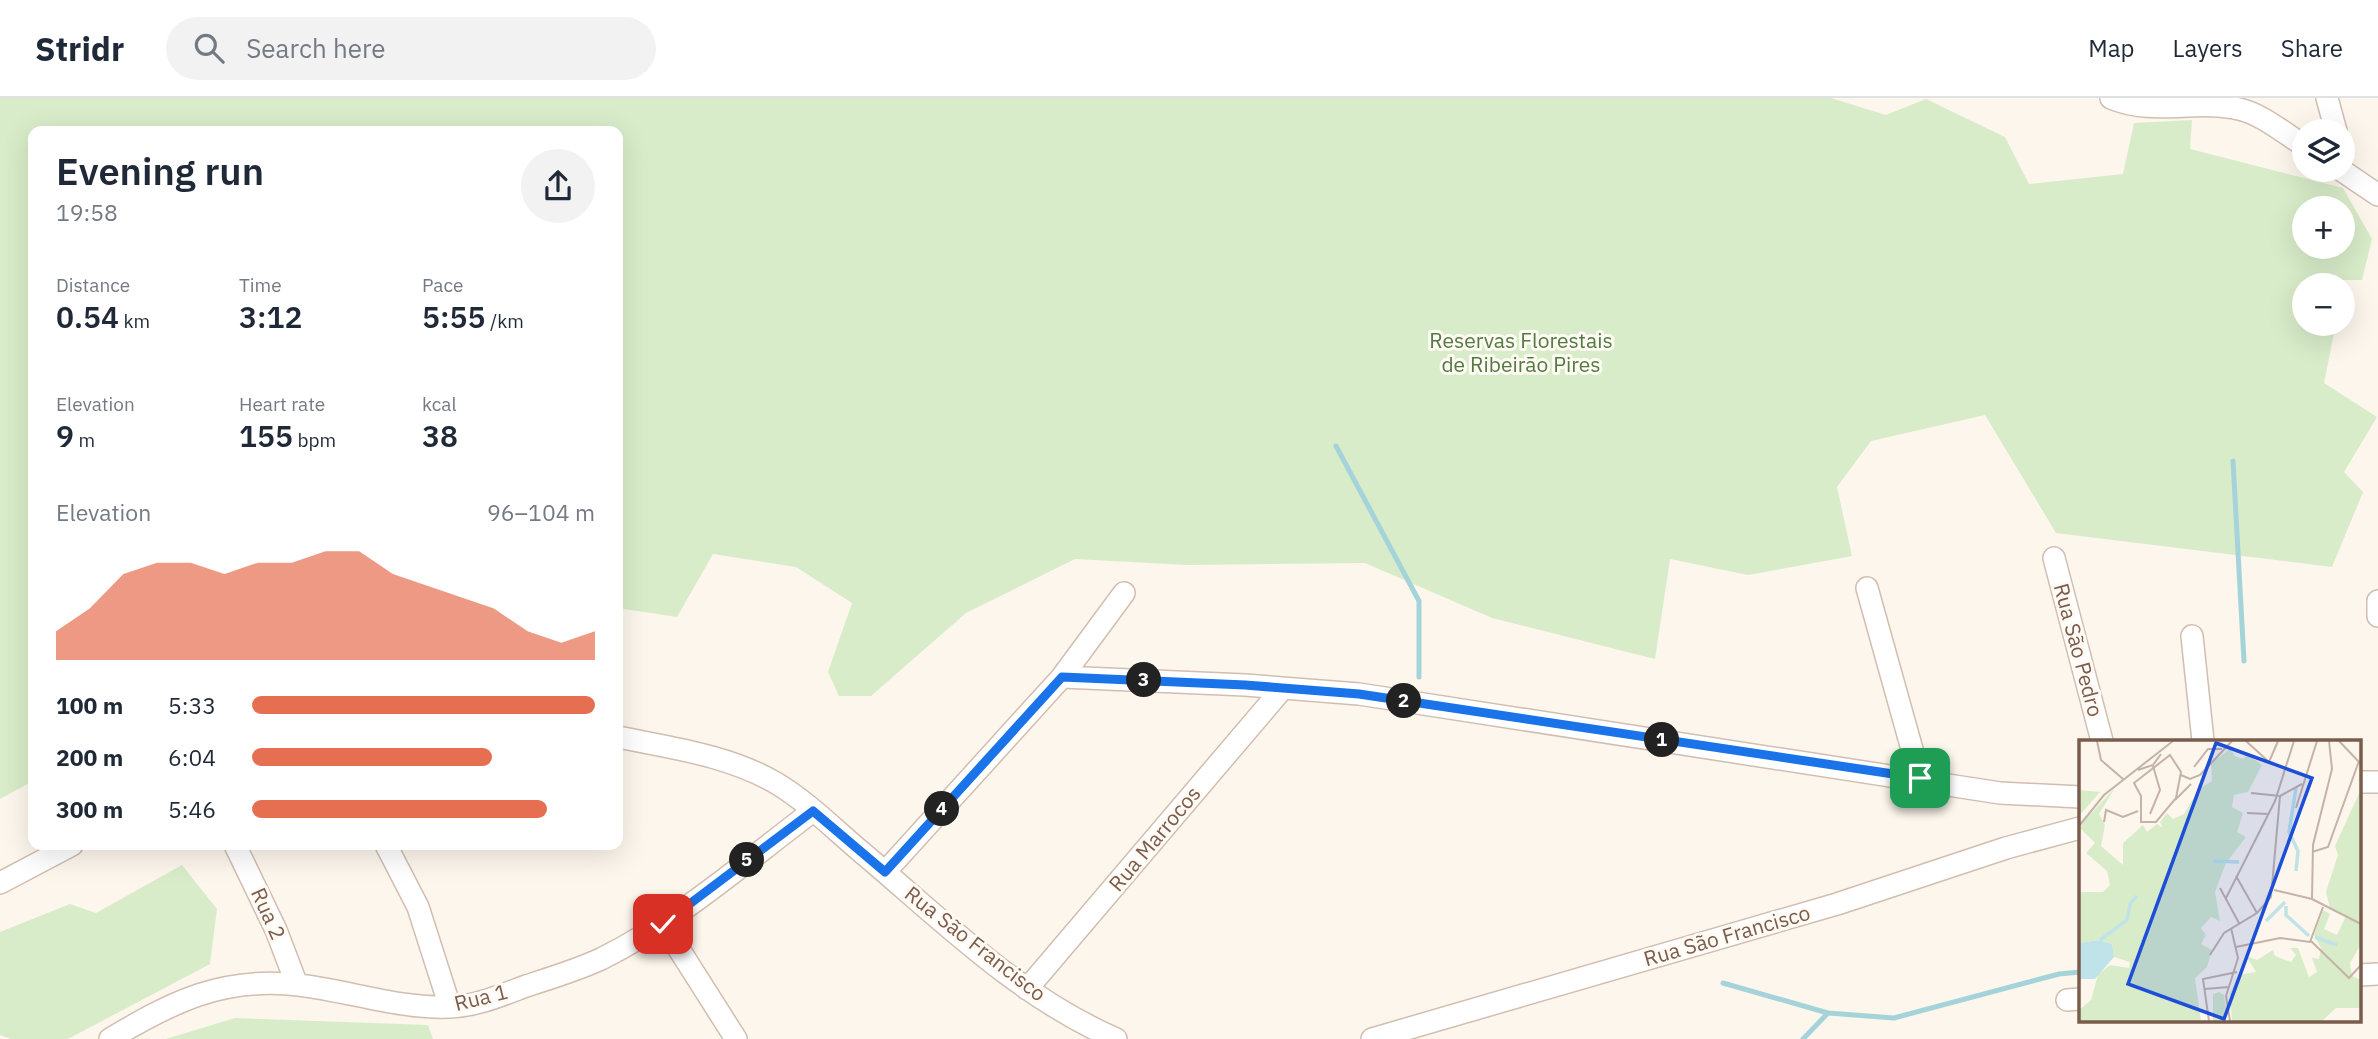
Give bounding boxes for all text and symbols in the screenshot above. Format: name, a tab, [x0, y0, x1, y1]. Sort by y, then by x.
search box	[166, 17, 656, 80]
text: Stridr	[35, 27, 124, 70]
icon: search	[190, 29, 228, 67]
text: Search here	[246, 31, 386, 65]
text: Map	[2088, 32, 2135, 64]
text: Layers	[2173, 32, 2243, 64]
text: Share	[2281, 32, 2343, 64]
map controls	[2292, 119, 2355, 336]
button: layers	[2292, 119, 2355, 182]
text: Evening run	[56, 146, 264, 195]
button: share	[521, 149, 595, 223]
button: +	[2292, 196, 2355, 259]
text: 19:58	[56, 197, 118, 227]
text: Distance	[56, 273, 130, 297]
text: Time	[239, 273, 282, 297]
text: Pace	[422, 273, 463, 297]
button: −	[2292, 273, 2355, 336]
text: 0.54	[56, 297, 119, 336]
text: 3:12	[239, 297, 303, 336]
text: 5:55	[422, 297, 486, 336]
text: km	[119, 309, 150, 333]
text: /km	[486, 309, 524, 333]
park label: Reservas Florestais de Ribeirão Pires	[1429, 326, 1613, 378]
text: Elevation	[56, 392, 135, 416]
text: Heart rate	[239, 392, 325, 416]
text: kcal	[422, 392, 457, 416]
text: 9	[56, 416, 74, 455]
text: 155	[239, 416, 293, 455]
text: 38	[422, 416, 458, 455]
text: m	[74, 428, 95, 452]
text: bpm	[293, 428, 336, 452]
text: Elevation	[56, 497, 151, 527]
text: 96–104 m	[487, 497, 595, 527]
street label: Rua São Pedro	[2048, 580, 2110, 720]
pin: 3	[1126, 662, 1162, 698]
text: 3	[1138, 667, 1149, 691]
pin: 2	[1386, 684, 1422, 718]
text: 2	[1398, 688, 1409, 712]
text: 100 m	[56, 690, 123, 720]
text: 5:33	[168, 690, 216, 720]
pin: 1	[1644, 722, 1680, 758]
text: 1	[1656, 727, 1667, 751]
inset map	[2079, 740, 2360, 1021]
text: 200 m	[56, 742, 123, 772]
text: 6:04	[168, 742, 216, 772]
pin	[1890, 748, 1950, 808]
icon: arrive	[1901, 759, 1939, 797]
street label: Rua Marrocos	[1102, 780, 1207, 897]
pin: 4	[925, 792, 960, 826]
text: 300 m	[56, 794, 123, 824]
text: 5:46	[168, 794, 216, 824]
text: 4	[936, 796, 947, 820]
pin: 5	[730, 842, 764, 878]
text: 5	[741, 847, 752, 871]
street label: Rua São Francisco	[899, 879, 1052, 1007]
street label: Rua 2	[245, 883, 293, 944]
pin	[633, 894, 693, 954]
street label: Rua São Francisco	[1640, 898, 1813, 972]
icon: check	[644, 905, 682, 943]
street label: Rua 1	[451, 977, 510, 1017]

